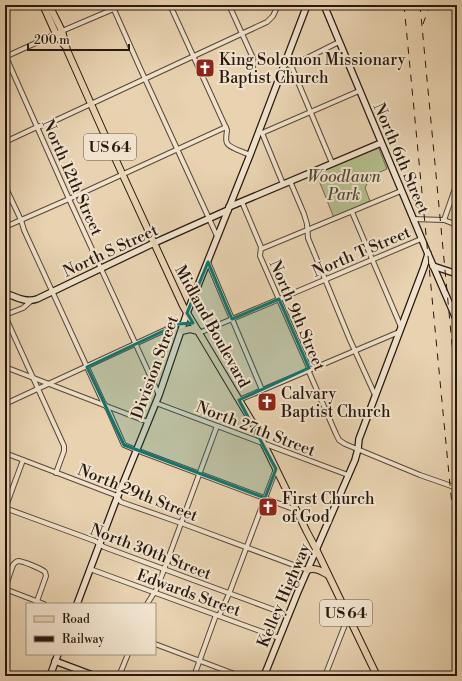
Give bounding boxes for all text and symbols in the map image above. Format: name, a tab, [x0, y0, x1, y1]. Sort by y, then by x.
scale bar	[28, 26, 129, 52]
text: 200 m	[34, 33, 70, 48]
place label: King Solomon Missionary Baptist Church	[218, 50, 406, 88]
church icon: King Solomon Missionary Baptist Church	[194, 57, 216, 79]
street label: North 6th Street	[369, 100, 434, 217]
street label: North 12th Street	[37, 116, 107, 239]
road number: US 64	[84, 134, 136, 160]
park label: Woodlawn Park	[307, 167, 382, 205]
street label: North S Street	[60, 220, 161, 282]
street label: North T Street	[309, 222, 414, 282]
street label: North 9th Street	[265, 257, 330, 374]
street label: Midland Boulevard	[170, 262, 254, 391]
street label: Division Street	[127, 313, 183, 422]
place label: Calvary Baptist Church	[280, 384, 391, 422]
church icon: Calvary Baptist Church	[256, 391, 278, 413]
street label: North 27th Street	[193, 397, 318, 461]
street label: North 29th Street	[75, 460, 201, 526]
place label: First Church of God	[282, 489, 375, 527]
church icon: First Church of God	[257, 496, 279, 518]
street label: North 30th Street	[87, 520, 214, 584]
street label: Kelley Highway	[253, 540, 315, 650]
street label: Edwards Street	[134, 565, 244, 621]
road number: US 64	[320, 600, 372, 626]
legend	[26, 603, 156, 655]
text: Road	[62, 612, 90, 627]
text: Railway	[62, 632, 104, 647]

